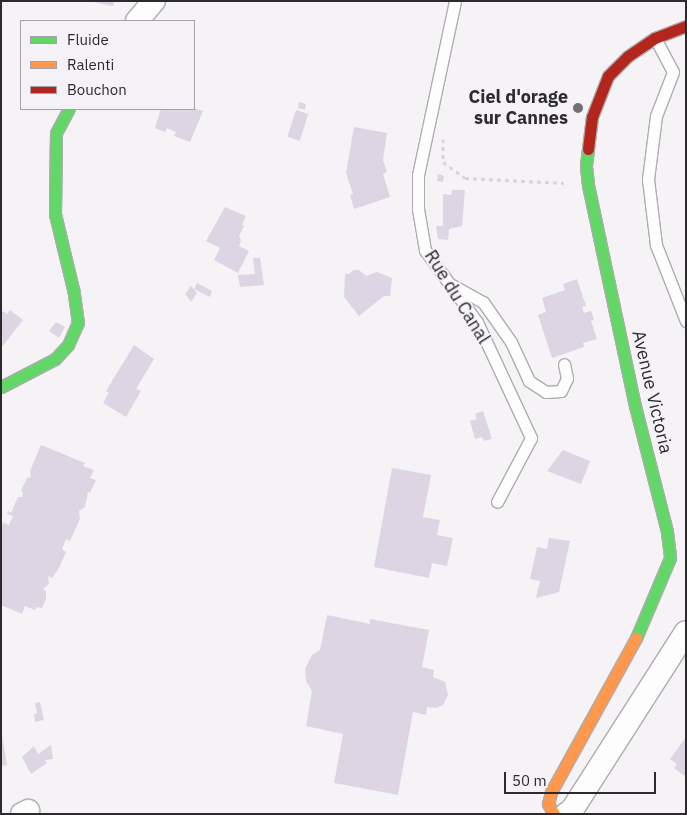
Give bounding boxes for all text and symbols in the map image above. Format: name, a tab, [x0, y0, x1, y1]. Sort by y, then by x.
legend	[20, 20, 195, 110]
text: Fluide	[67, 30, 109, 49]
text: Ralenti	[67, 55, 114, 74]
text: Bouchon	[67, 80, 127, 99]
place label: Ciel d'orage sur Cannes	[469, 87, 568, 130]
marker: Ciel d'orage sur Cannes	[572, 102, 584, 114]
street label: Rue du Canal	[420, 246, 494, 348]
street label: Avenue Victoria	[627, 328, 677, 456]
scale bar	[507, 762, 660, 794]
text: 50 m	[512, 771, 547, 790]

